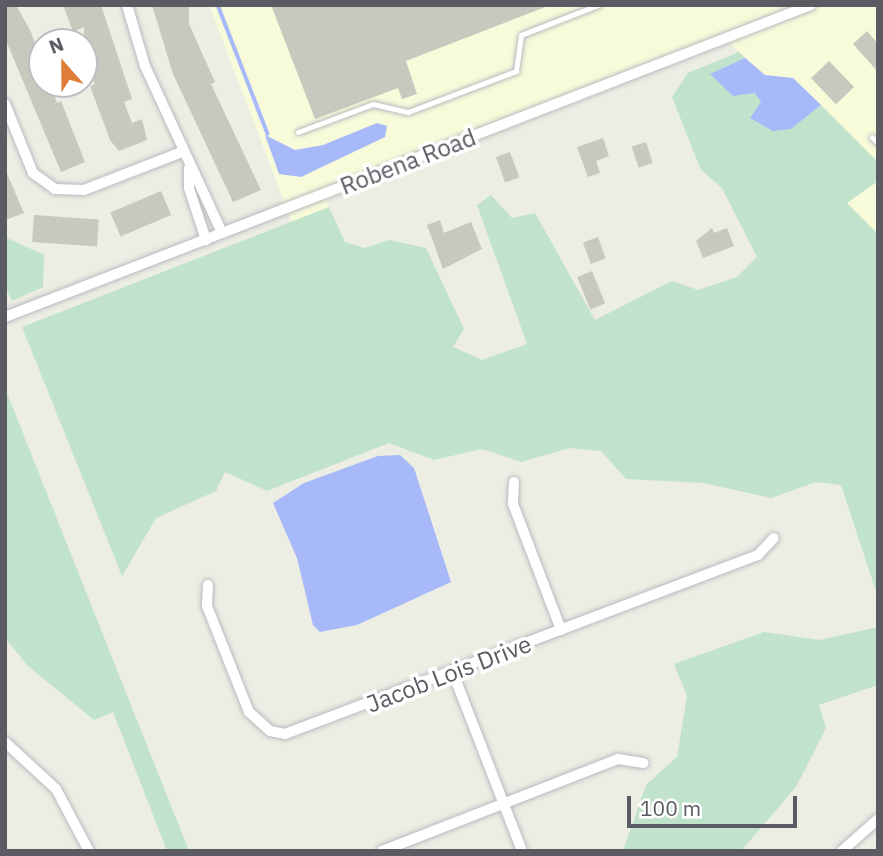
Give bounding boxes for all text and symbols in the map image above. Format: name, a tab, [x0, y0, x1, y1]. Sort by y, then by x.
north arrow	[28, 28, 98, 98]
text: N	[45, 32, 67, 59]
street label: Robena Road	[336, 123, 480, 201]
street label: Jacob Lois Drive	[362, 629, 536, 719]
scale bar	[631, 782, 801, 826]
text: 100 m	[640, 794, 701, 822]

